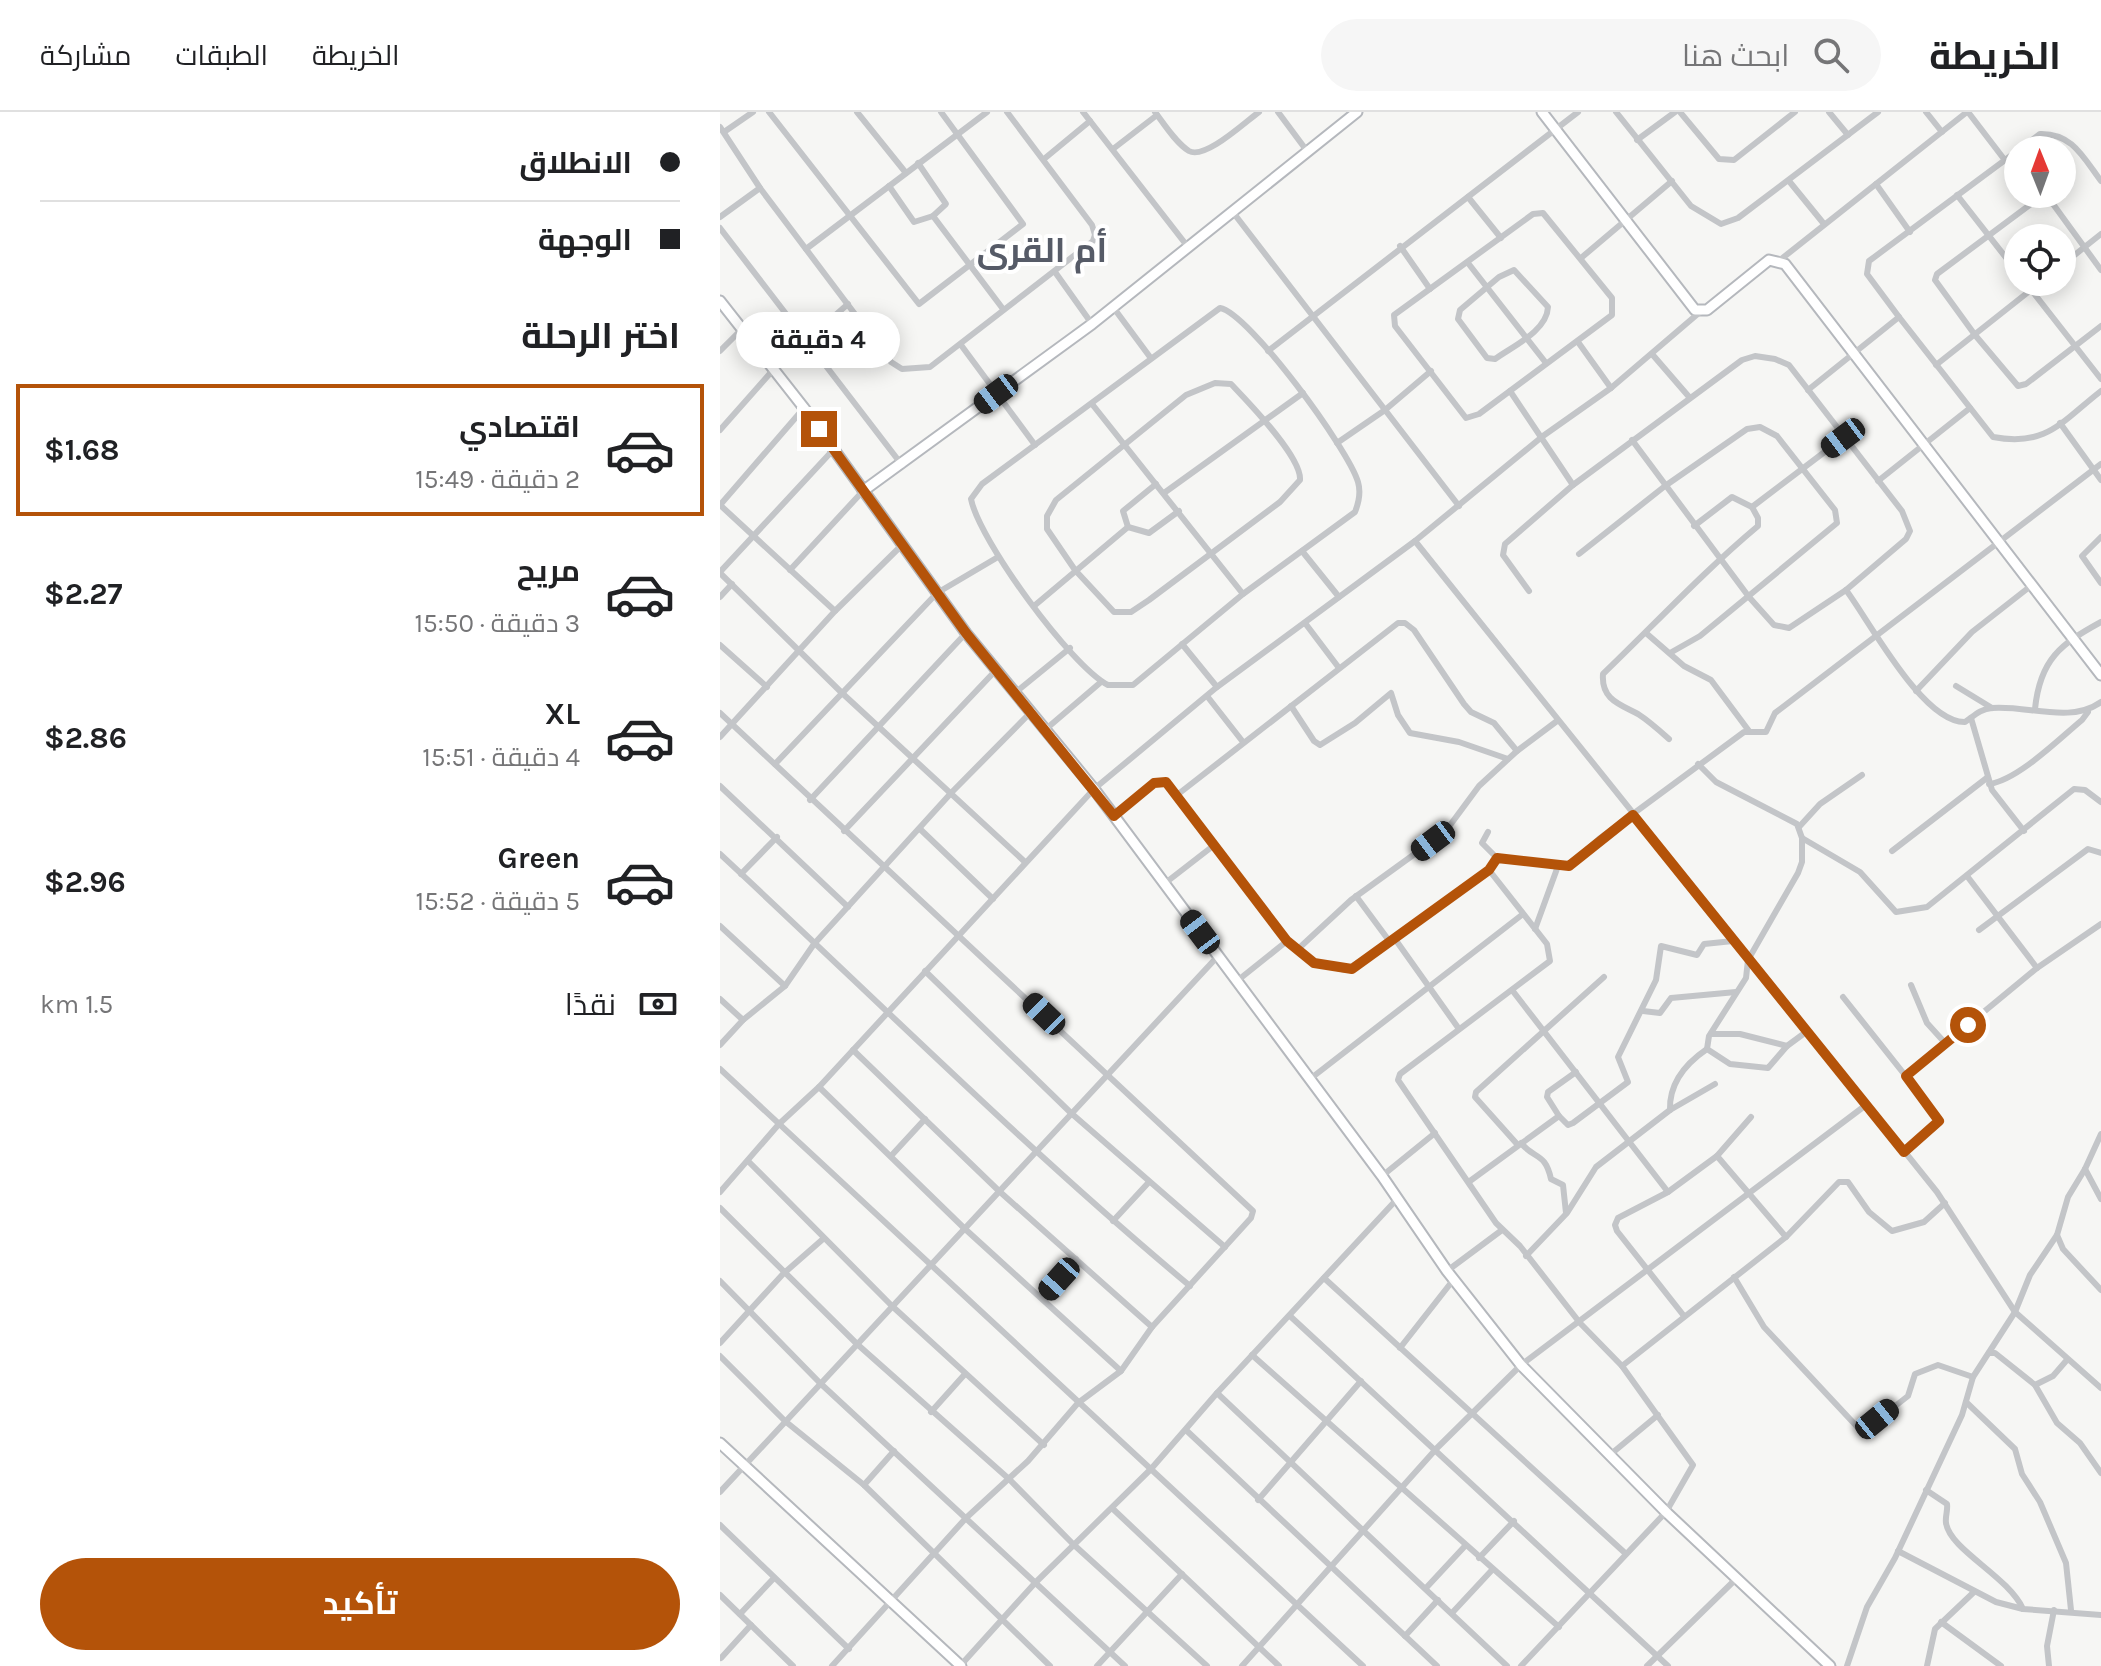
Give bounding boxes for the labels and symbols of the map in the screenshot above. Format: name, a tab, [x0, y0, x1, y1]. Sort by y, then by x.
north arrow	[2004, 136, 2076, 208]
district label: أم القرى	[977, 228, 1107, 274]
callout: 4 دقيقة	[737, 313, 901, 369]
car	[970, 370, 1022, 418]
route end	[801, 411, 837, 447]
car	[1817, 414, 1869, 462]
car	[1407, 817, 1459, 865]
car	[1176, 906, 1224, 958]
car	[1018, 989, 1070, 1039]
route start	[1950, 1007, 1986, 1043]
car	[1034, 1253, 1084, 1305]
car	[1851, 1395, 1903, 1443]

